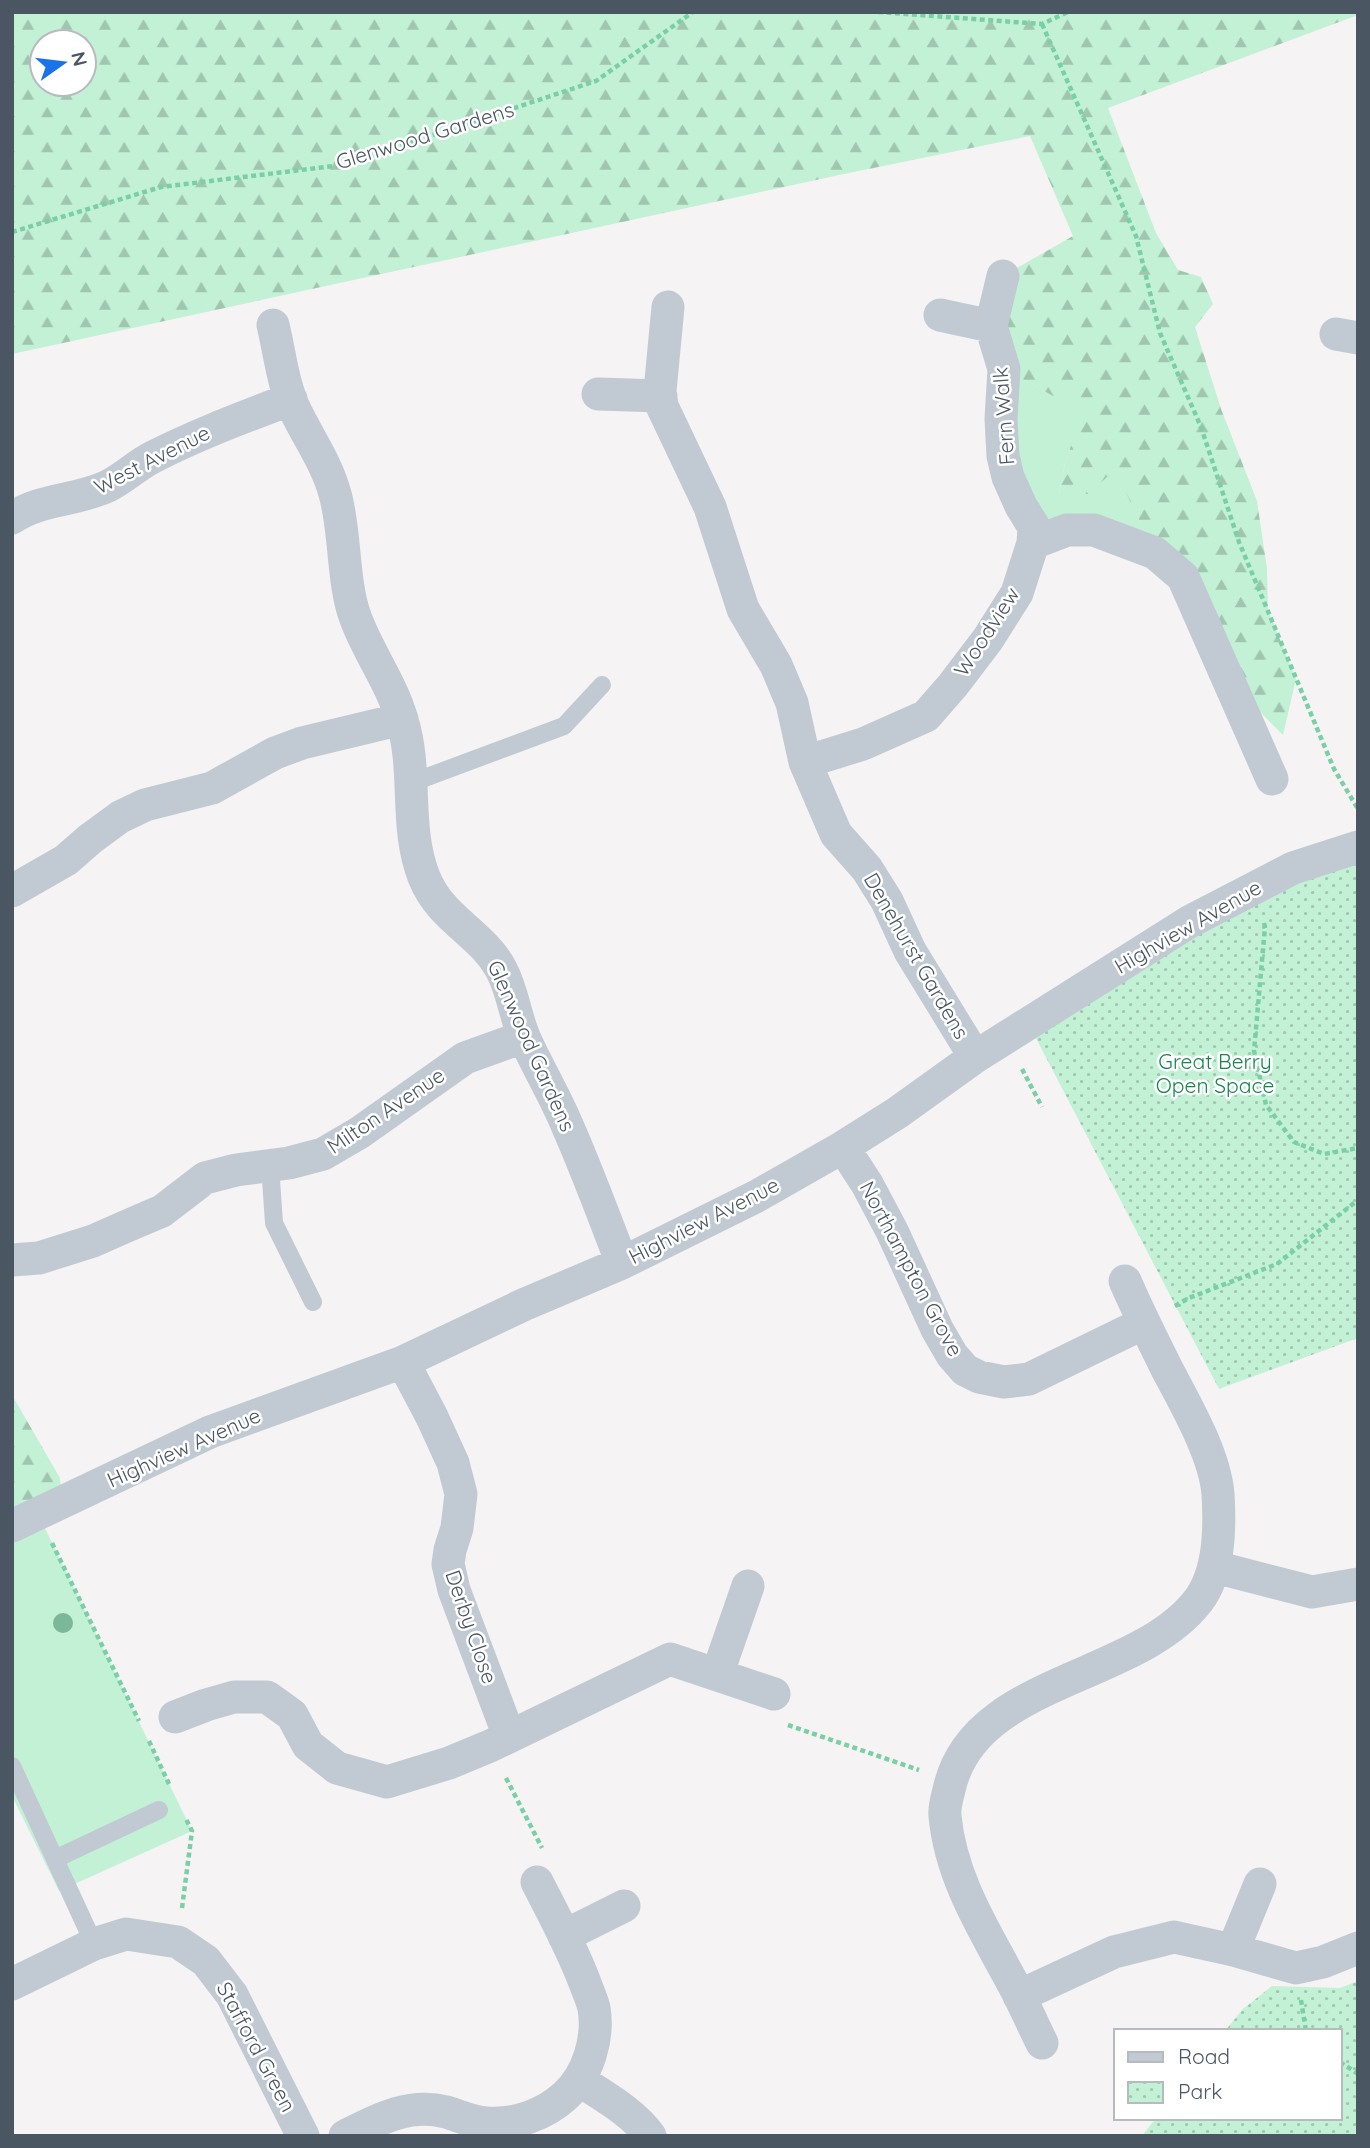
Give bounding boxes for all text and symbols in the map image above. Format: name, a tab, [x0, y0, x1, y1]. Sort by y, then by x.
north arrow	[28, 28, 98, 98]
text: N	[66, 49, 93, 69]
street label: Glenwood Gardens	[333, 96, 517, 174]
street label: Fern Walk	[987, 366, 1019, 466]
street label: West Avenue	[89, 419, 214, 499]
street label: Woodview	[948, 582, 1025, 681]
street label: Denehurst Gardens	[859, 868, 975, 1043]
street label: Highview Avenue	[1109, 874, 1266, 979]
street label: Glenwood Gardens	[482, 956, 581, 1135]
park label: Great Berry Open Space	[1156, 1048, 1274, 1098]
street label: Milton Avenue	[322, 1061, 449, 1159]
street label: Highview Avenue	[624, 1171, 783, 1269]
street label: Northampton Grove	[855, 1176, 969, 1361]
street label: Highview Avenue	[103, 1402, 264, 1493]
street label: Derby Close	[440, 1566, 504, 1687]
street label: Stafford Green	[212, 1977, 302, 2116]
legend	[1114, 2029, 1342, 2120]
text: Road	[1178, 2043, 1230, 2069]
text: Park	[1178, 2078, 1222, 2104]

